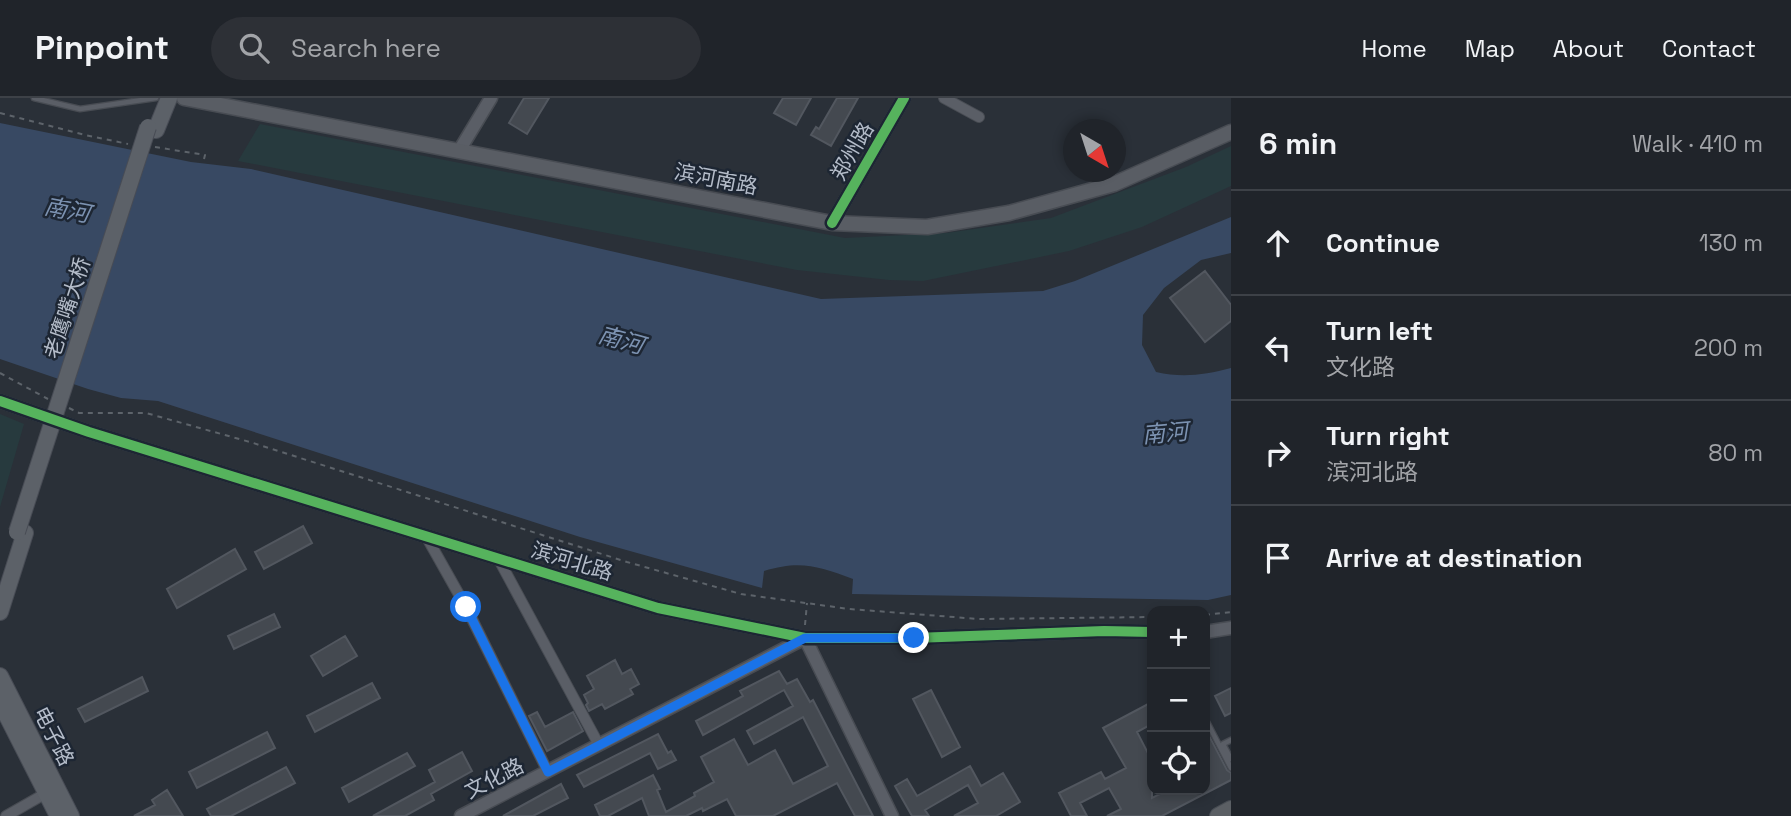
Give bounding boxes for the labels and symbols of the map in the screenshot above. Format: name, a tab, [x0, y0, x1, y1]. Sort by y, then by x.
street label: 郑州路	[825, 117, 879, 185]
north arrow	[1063, 119, 1126, 182]
street label: 滨河南路	[672, 158, 760, 200]
water label: 南河	[42, 191, 96, 230]
street label: 老鹰嘴大桥	[38, 254, 96, 362]
water label: 南河	[595, 320, 651, 361]
water label: 南河	[1141, 416, 1193, 450]
street label: 滨河北路	[528, 536, 616, 586]
route start	[450, 591, 481, 622]
route end	[898, 622, 929, 653]
street label: 电子路	[28, 702, 80, 770]
street label: 文化路	[460, 752, 528, 804]

